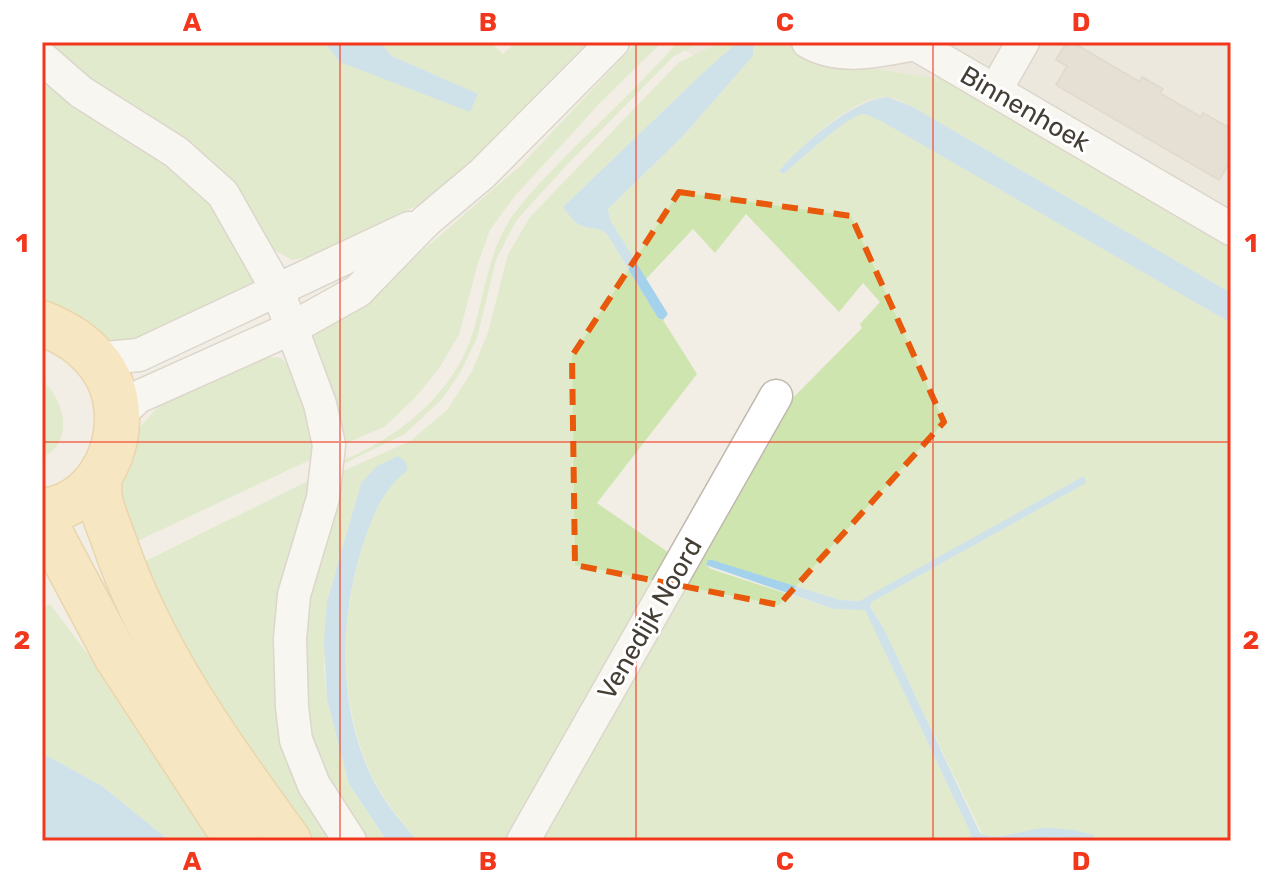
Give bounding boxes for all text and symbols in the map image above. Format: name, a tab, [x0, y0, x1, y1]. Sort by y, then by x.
text: A	[183, 7, 202, 38]
text: B	[479, 7, 497, 38]
text: C	[776, 7, 794, 38]
text: D	[1072, 7, 1090, 38]
street label: Binnenhoek	[955, 60, 1096, 159]
text: 1	[16, 228, 28, 259]
text: 1	[1245, 228, 1257, 259]
street label: Venedijk Noord	[591, 533, 709, 705]
text: 2	[14, 625, 30, 656]
text: 2	[1243, 625, 1259, 656]
text: A	[183, 846, 202, 877]
text: B	[479, 846, 497, 877]
text: C	[776, 846, 794, 877]
text: D	[1072, 846, 1090, 877]

